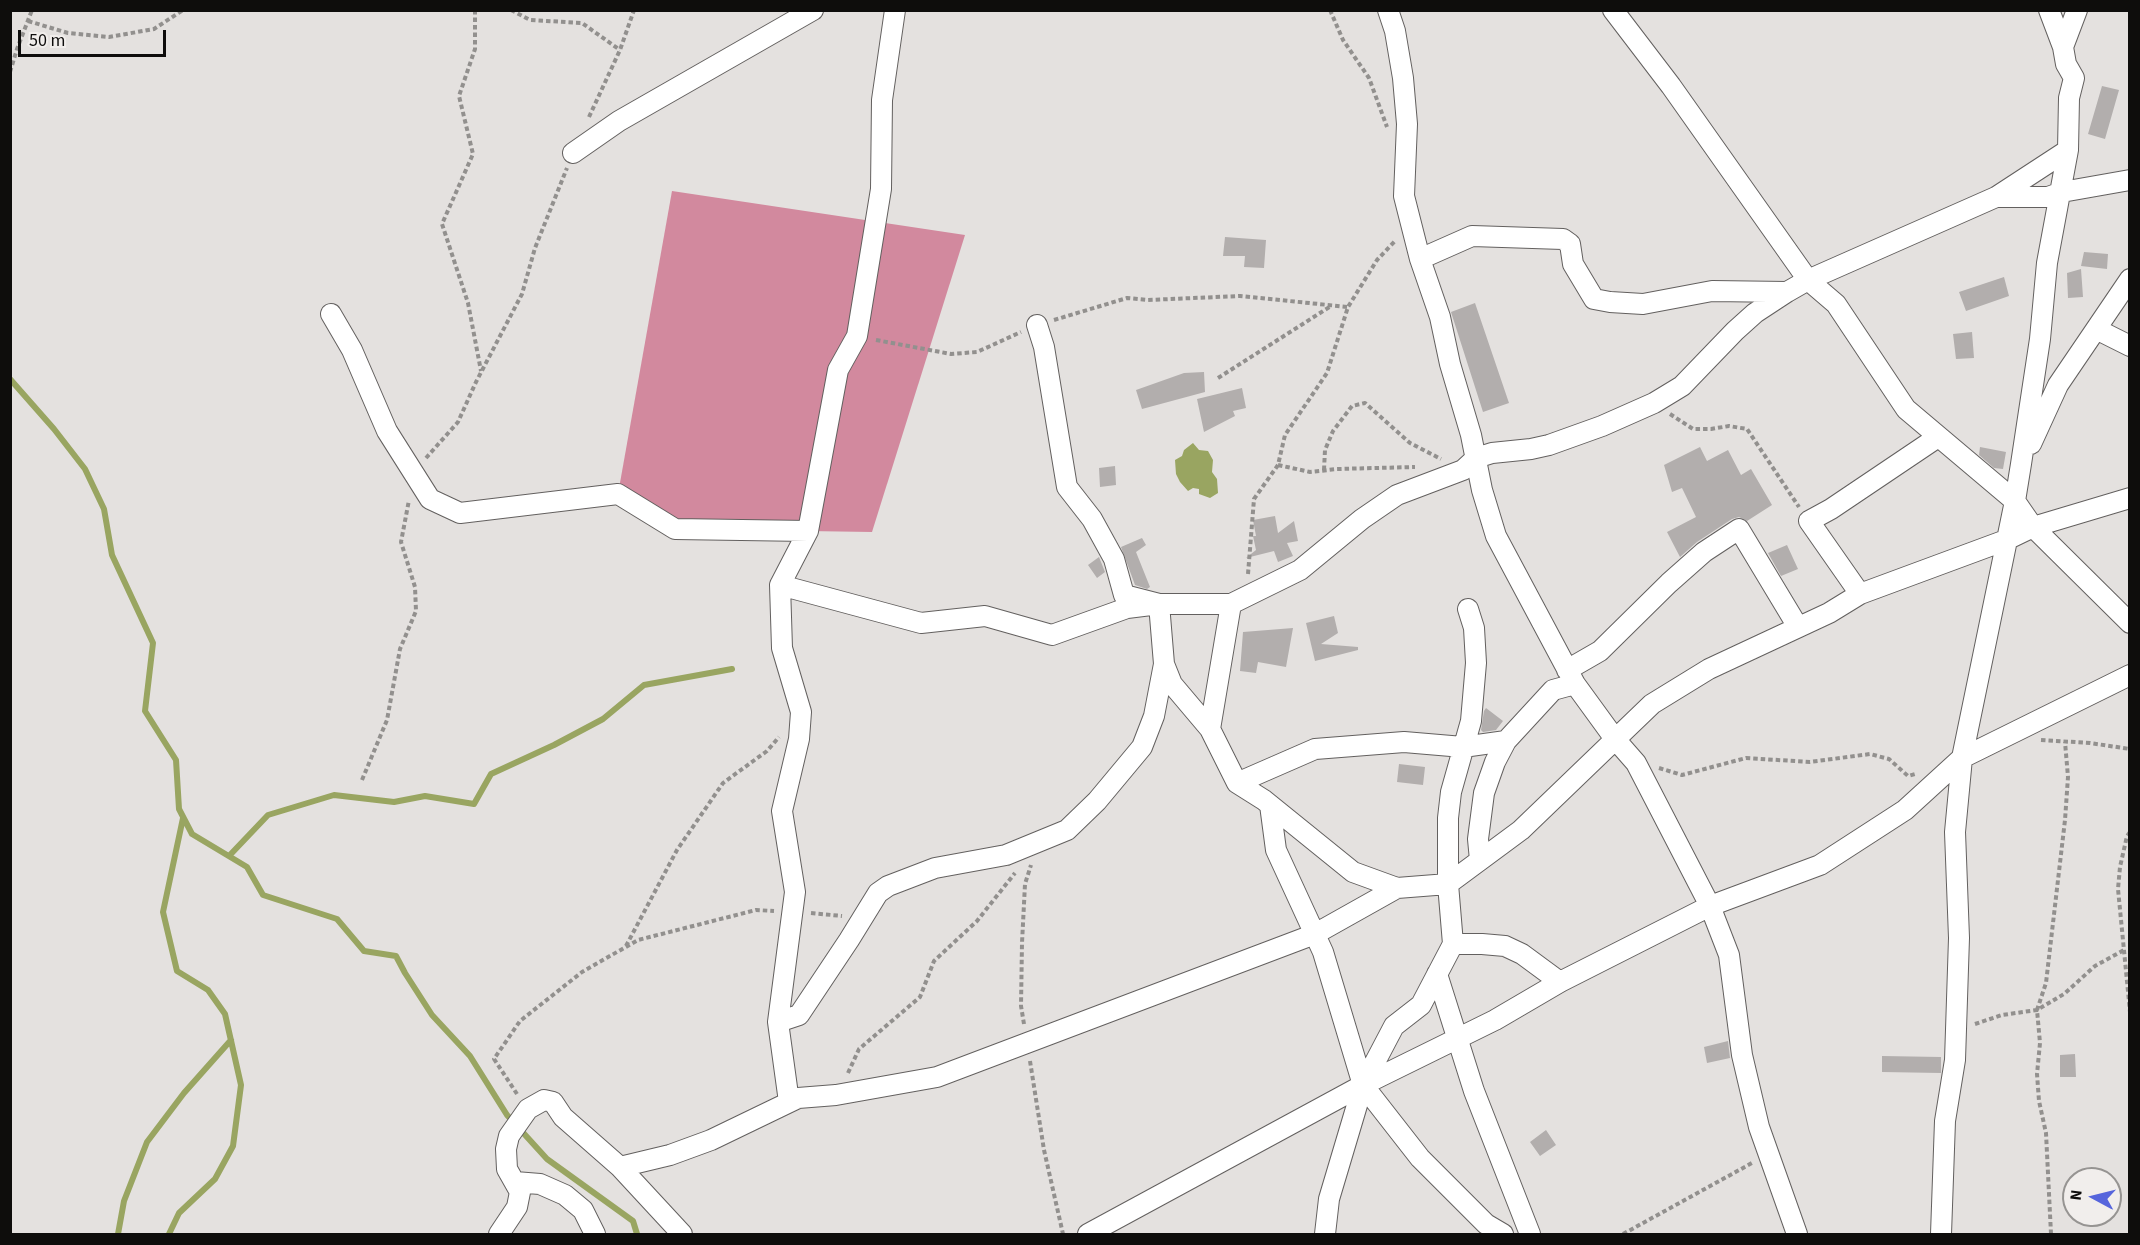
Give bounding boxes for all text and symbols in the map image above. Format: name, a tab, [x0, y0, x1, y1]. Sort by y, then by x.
scale bar	[21, 18, 170, 56]
text: 50 m	[29, 28, 65, 53]
north arrow	[2062, 1167, 2122, 1227]
text: N	[2065, 1188, 2088, 1202]

